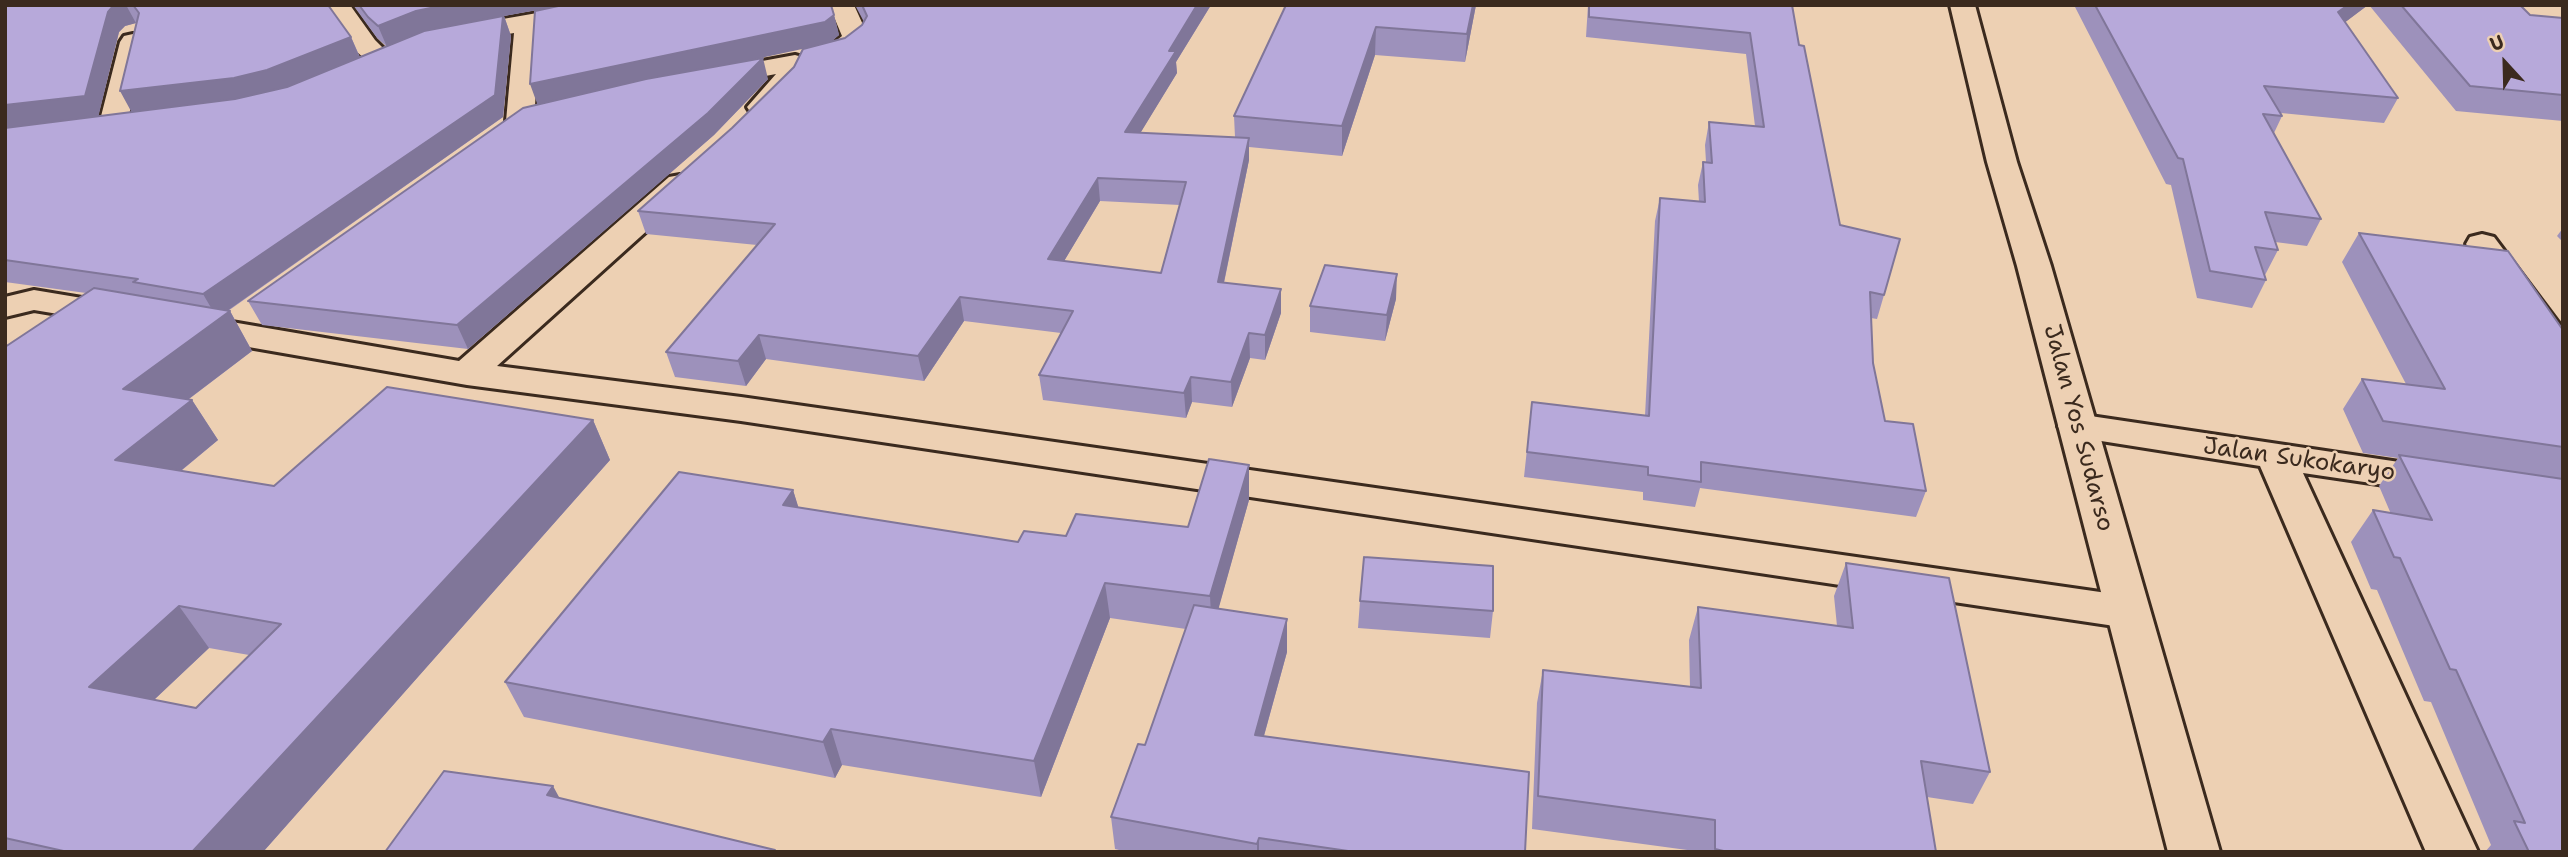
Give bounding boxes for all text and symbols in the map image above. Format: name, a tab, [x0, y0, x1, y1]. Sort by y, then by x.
north arrow	[2470, 28, 2540, 98]
text: U	[2486, 29, 2508, 57]
street label: Jalan Yos Sudarso	[2037, 321, 2119, 535]
street label: Jalan Sukokaryo	[2201, 432, 2397, 488]

